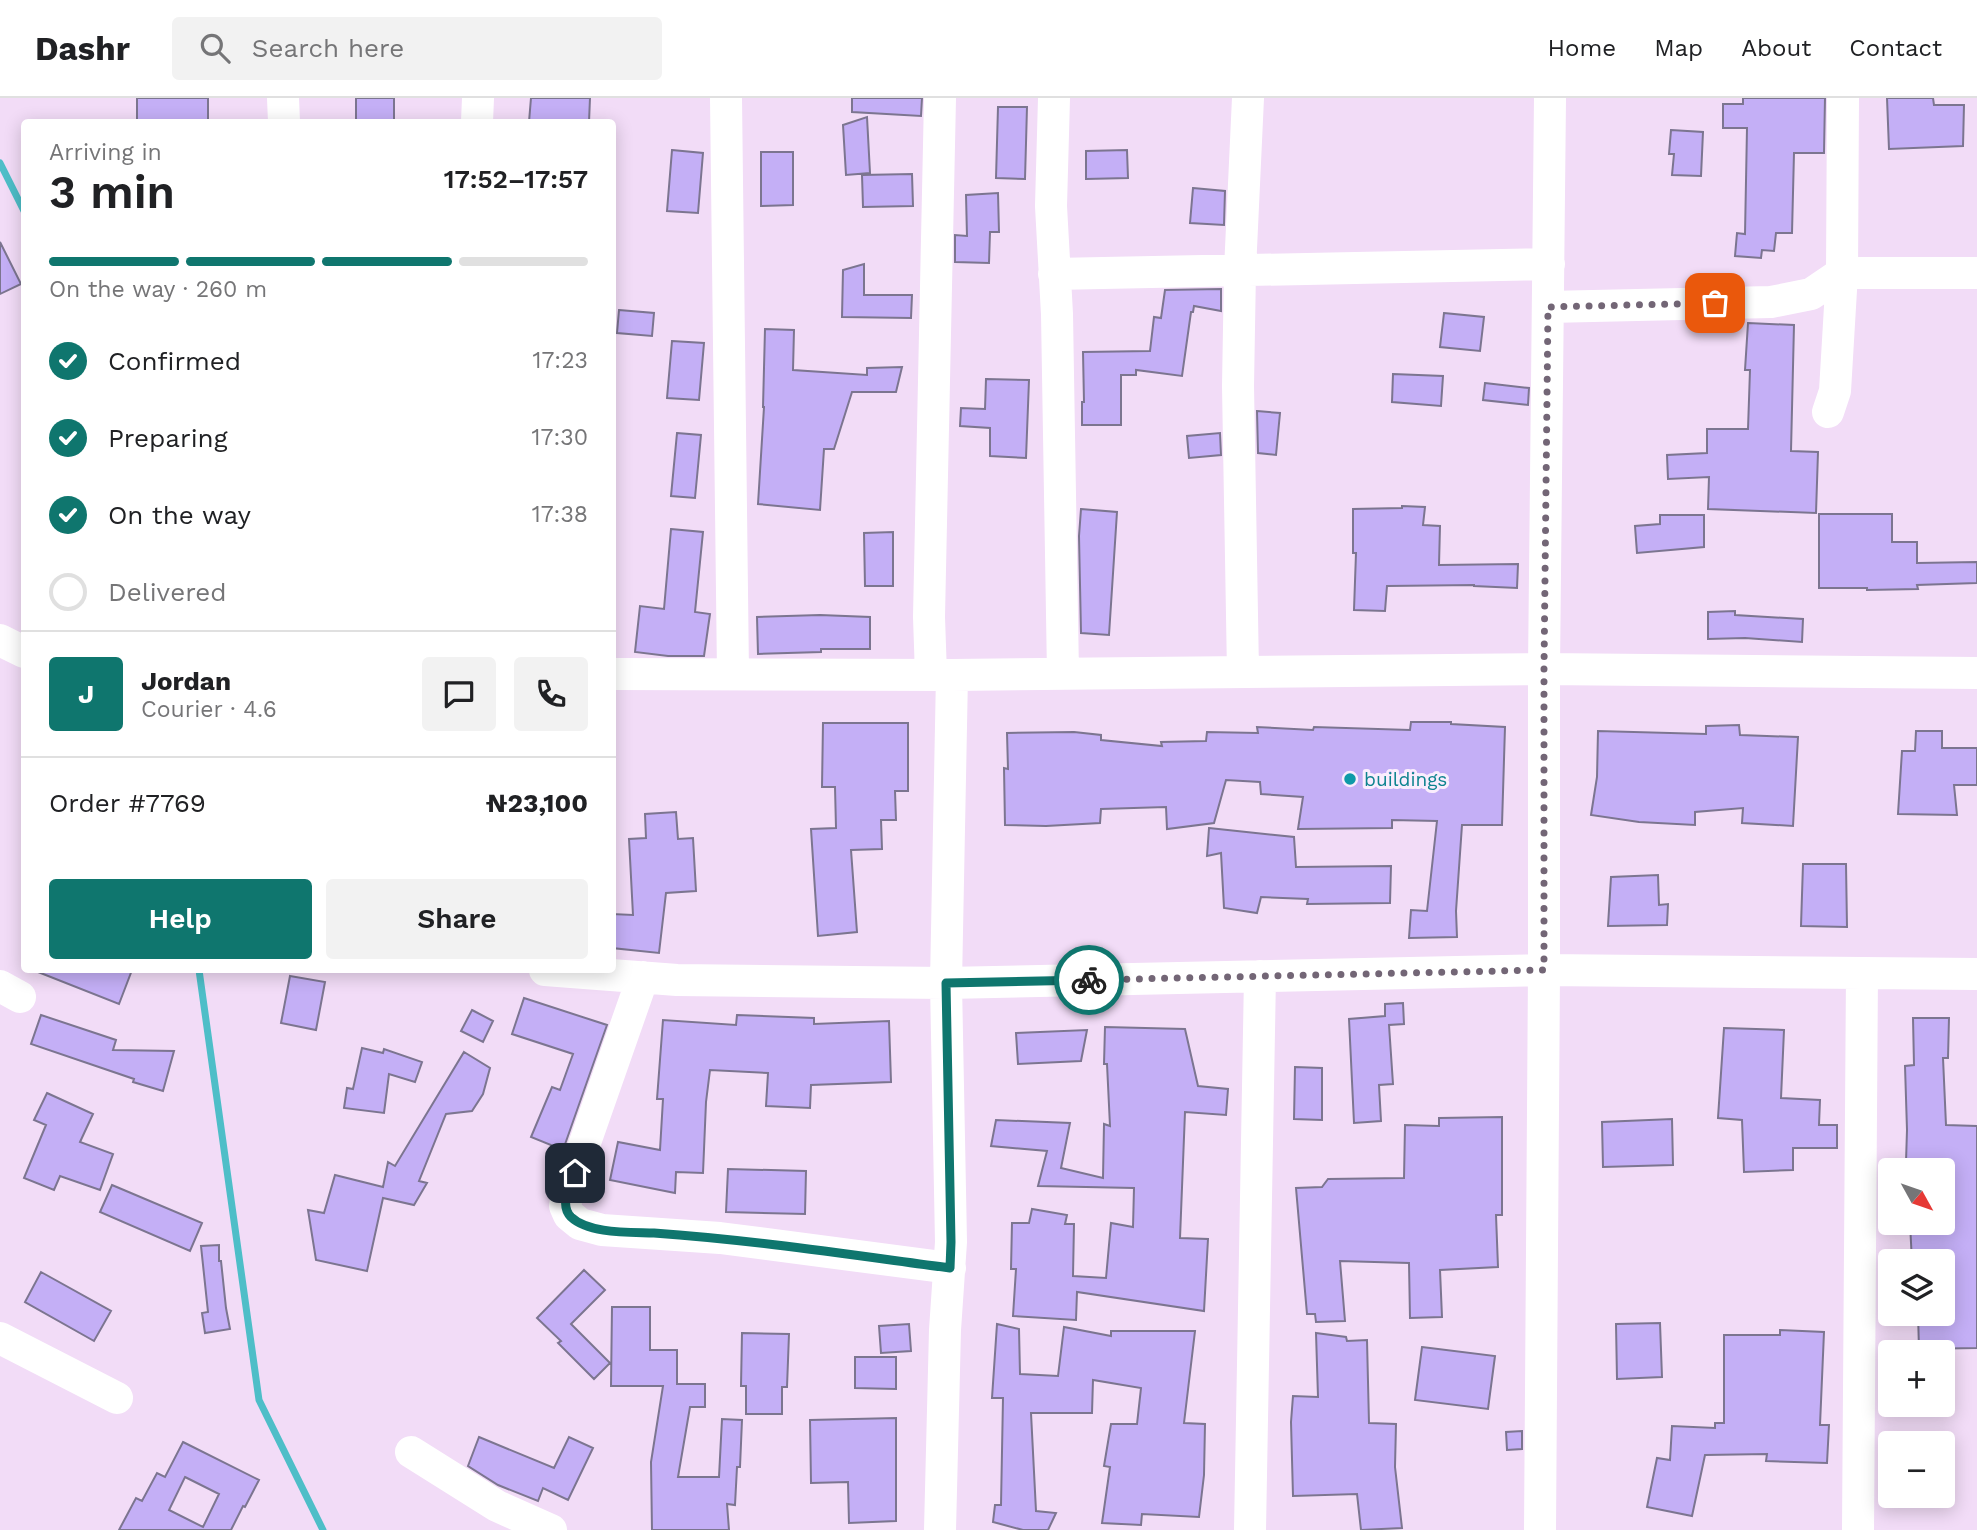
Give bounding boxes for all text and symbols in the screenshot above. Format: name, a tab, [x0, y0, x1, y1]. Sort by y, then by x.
search box	[172, 17, 662, 80]
text: Dashr	[35, 29, 130, 68]
icon: search	[196, 29, 234, 67]
text: Search here	[252, 33, 404, 63]
text: Home	[1548, 34, 1616, 62]
text: Map	[1654, 34, 1703, 62]
text: About	[1741, 34, 1811, 62]
text: Contact	[1849, 34, 1942, 62]
text: Arriving in	[49, 139, 162, 166]
text: 17:52–17:57	[444, 164, 588, 194]
text: 3 min	[49, 165, 175, 219]
pin	[1685, 273, 1745, 333]
text: On the way · 260 m	[49, 276, 267, 303]
icon: bag	[1696, 284, 1734, 322]
icon: check	[49, 342, 87, 380]
text: Confirmed	[108, 346, 241, 376]
text: 17:23	[533, 347, 588, 374]
icon: check	[49, 419, 87, 457]
text: Preparing	[108, 423, 228, 453]
text: 17:30	[532, 424, 588, 451]
icon: check	[49, 496, 87, 534]
text: On the way	[108, 500, 251, 530]
text: 17:38	[532, 501, 588, 528]
text: Delivered	[108, 577, 227, 607]
button: chat	[422, 657, 496, 731]
button: phone	[514, 657, 588, 731]
text: Jordan	[141, 666, 231, 696]
text: J	[78, 679, 94, 709]
text: Courier · 4.6	[141, 696, 277, 723]
place label: buildings	[1364, 768, 1447, 791]
marker: buildings	[1342, 771, 1358, 787]
text: Order #7769	[49, 788, 206, 818]
text: ₦23,100	[486, 788, 588, 818]
button: Help	[49, 879, 312, 959]
button: Share	[326, 879, 588, 959]
courier	[1054, 945, 1124, 1015]
icon: bike	[1070, 961, 1108, 999]
pin	[545, 1143, 605, 1203]
icon: home	[556, 1154, 594, 1192]
north arrow	[1878, 1158, 1955, 1236]
map controls	[1878, 1158, 1955, 1508]
button: layers	[1878, 1249, 1955, 1326]
button: +	[1878, 1340, 1955, 1417]
button: −	[1878, 1431, 1955, 1508]

